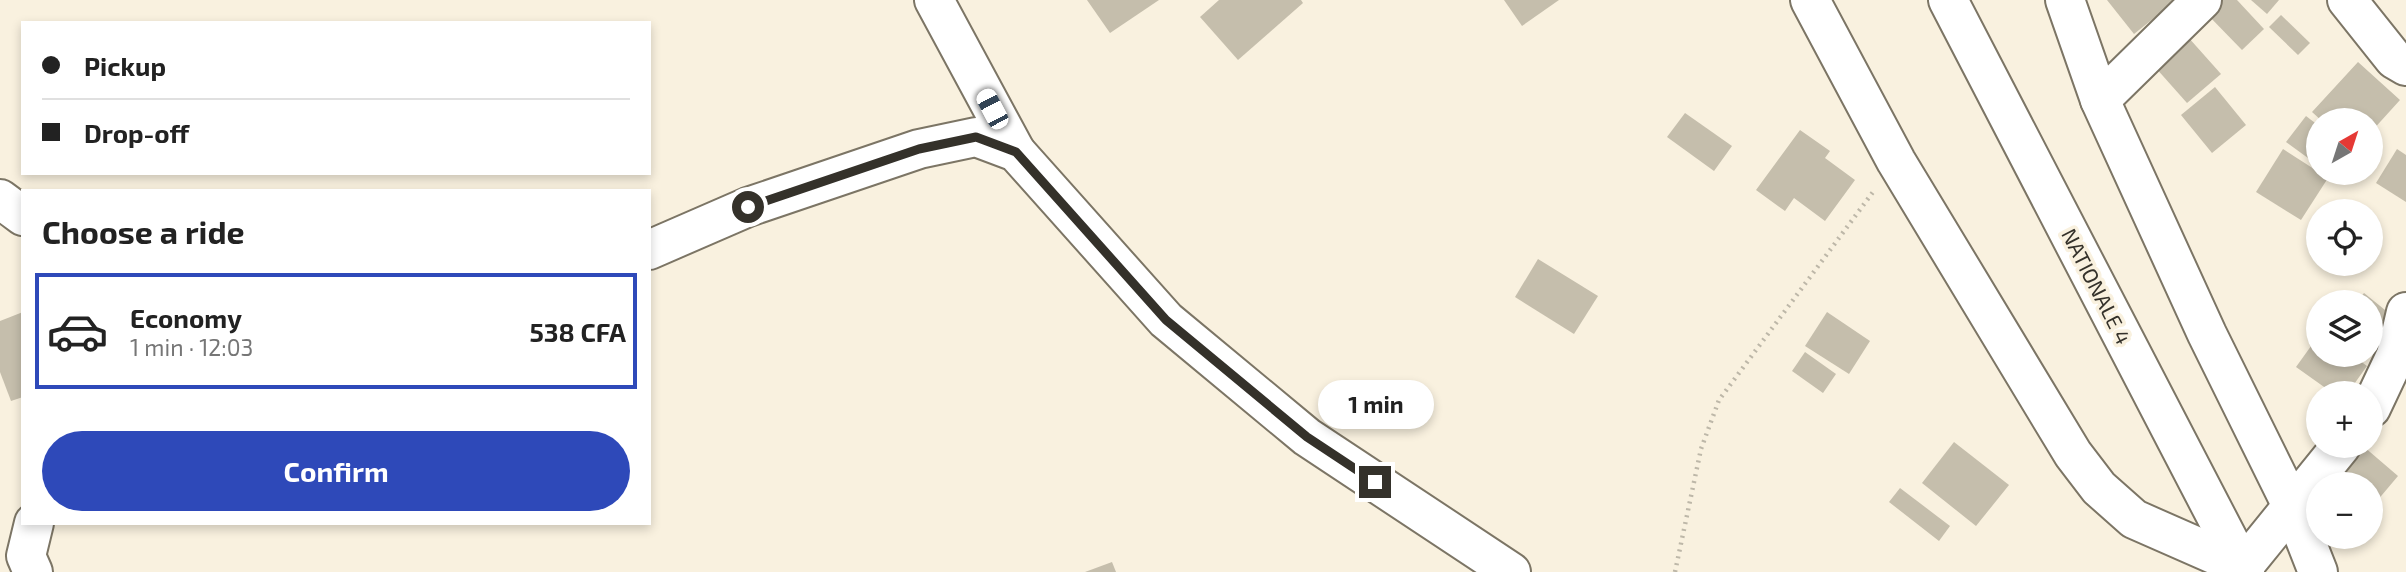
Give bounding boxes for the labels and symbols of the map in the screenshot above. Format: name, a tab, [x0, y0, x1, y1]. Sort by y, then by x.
car	[973, 86, 1012, 132]
north arrow	[2306, 108, 2384, 186]
route start	[732, 191, 764, 223]
street label: NATIONALE 4	[2057, 224, 2137, 348]
callout: 1 min	[1317, 380, 1433, 430]
route end	[1359, 466, 1391, 498]

